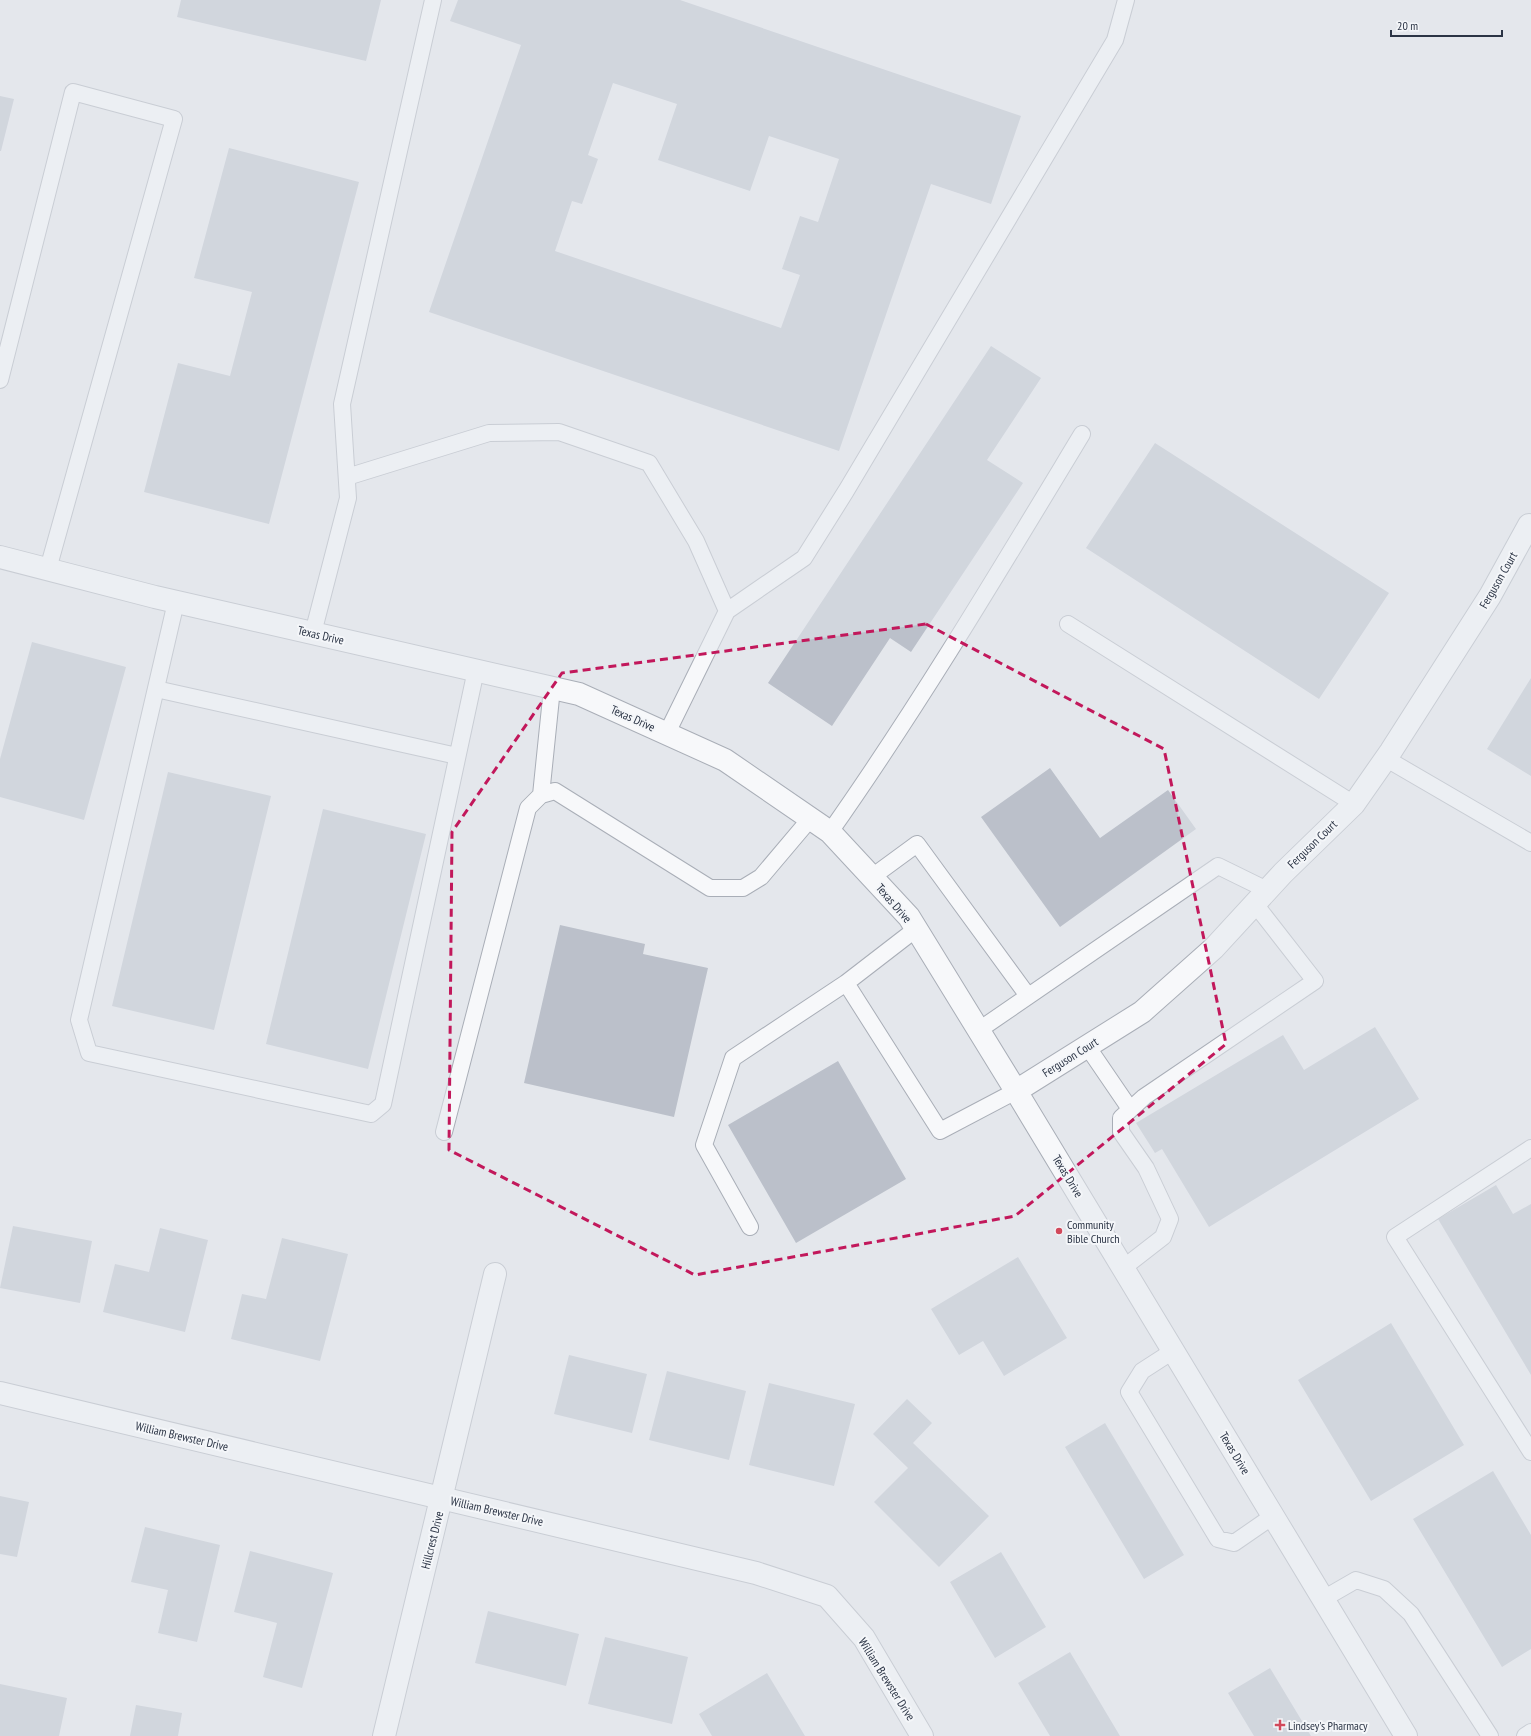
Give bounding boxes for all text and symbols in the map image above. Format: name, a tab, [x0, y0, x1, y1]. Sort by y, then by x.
scale bar	[1391, 12, 1502, 38]
text: 20 m	[1397, 18, 1418, 33]
street label: Ferguson Court	[1476, 548, 1521, 611]
street label: Texas Drive	[296, 622, 346, 648]
street label: Texas Drive	[608, 702, 658, 734]
street label: Ferguson Court	[1284, 816, 1340, 871]
street label: Texas Drive	[873, 880, 915, 926]
street label: Ferguson Court	[1039, 1034, 1101, 1080]
street label: Texas Drive	[1049, 1152, 1087, 1200]
place label: Community Bible Church	[1067, 1217, 1120, 1246]
marker: Community Bible Church	[1054, 1226, 1064, 1236]
street label: William Brewster Drive	[134, 1418, 230, 1454]
street label: Texas Drive	[1216, 1429, 1254, 1477]
street label: William Brewster Drive	[449, 1493, 545, 1529]
street label: Hillcrest Drive	[418, 1510, 446, 1570]
street label: William Brewster Drive	[856, 1635, 918, 1723]
place label: Lindsey's Pharmacy	[1288, 1718, 1368, 1733]
marker: Lindsey's Pharmacy	[1275, 1720, 1285, 1730]

